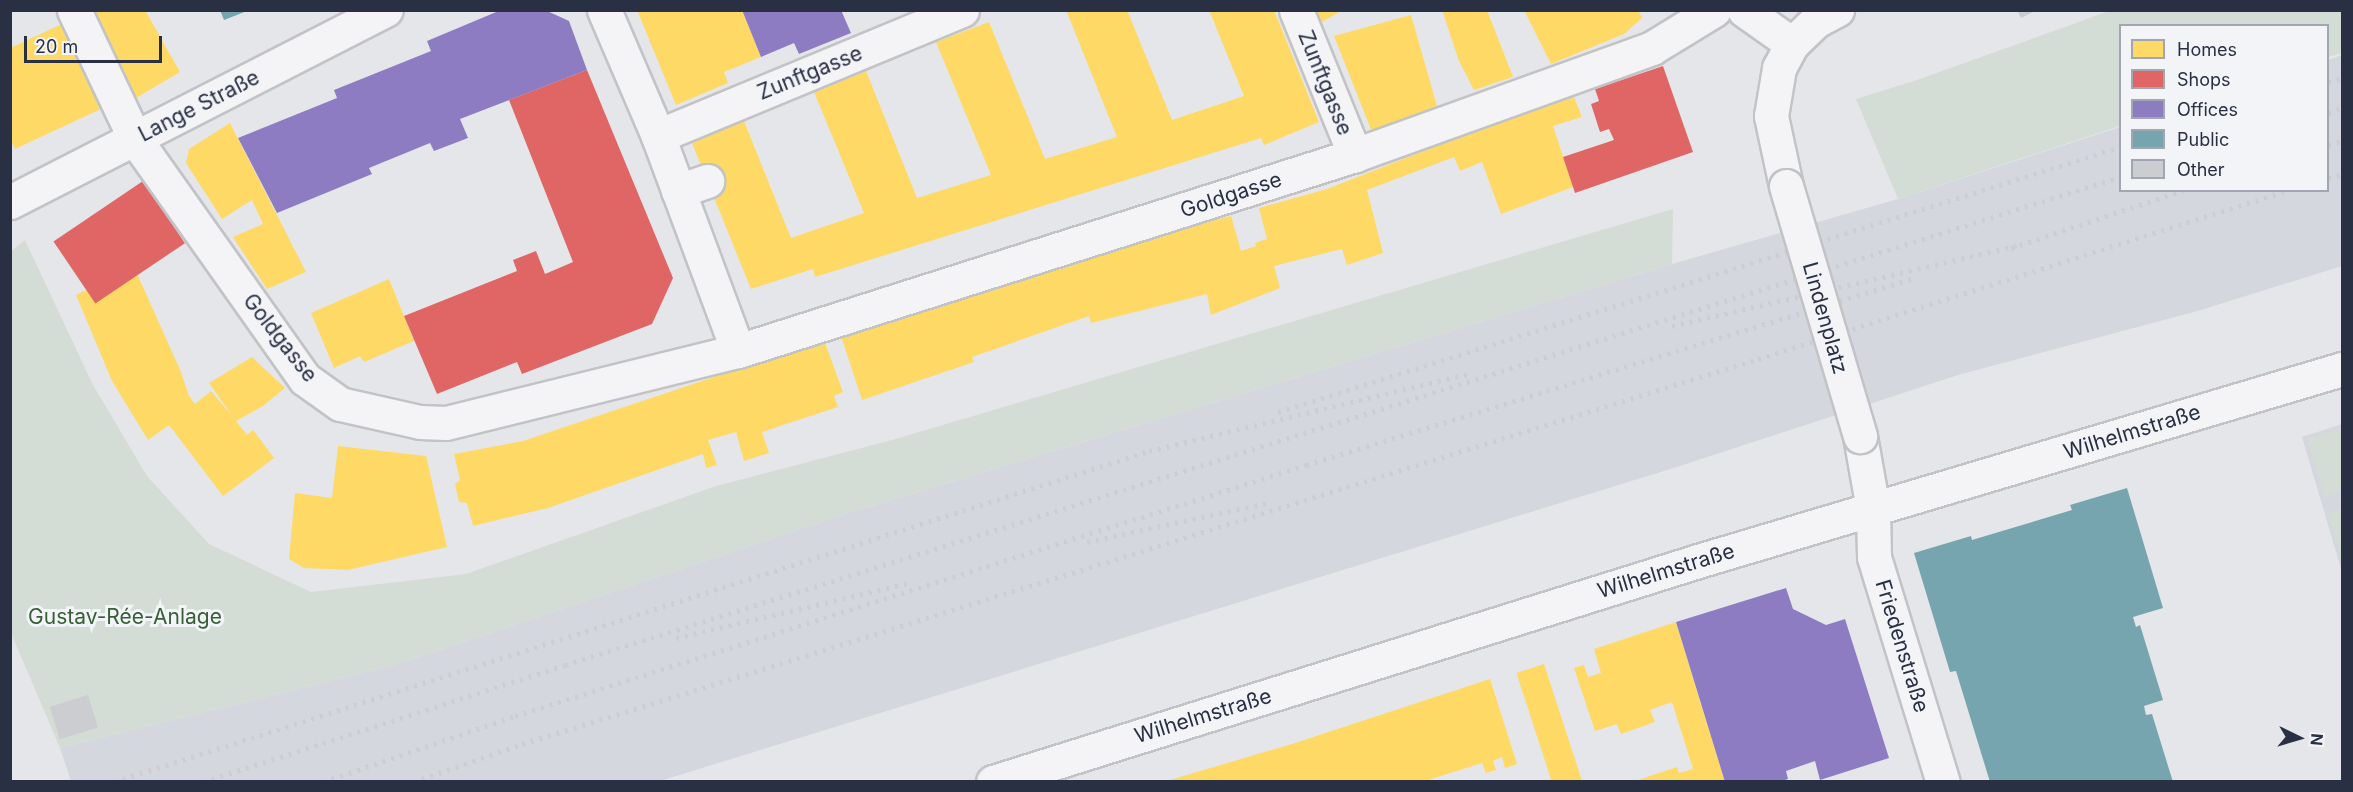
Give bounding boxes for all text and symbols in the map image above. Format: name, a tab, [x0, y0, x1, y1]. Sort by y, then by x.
scale bar	[27, 24, 165, 62]
legend	[2119, 24, 2329, 192]
street label: Zunftgasse	[1293, 27, 1357, 139]
text: 20 m	[35, 36, 78, 57]
text: Homes	[2177, 39, 2237, 60]
street label: Zunftgasse	[754, 41, 866, 105]
street label: Lange Straße	[134, 65, 264, 147]
text: Shops	[2177, 69, 2231, 90]
text: Offices	[2177, 99, 2238, 120]
text: Public	[2177, 129, 2229, 150]
text: Other	[2177, 159, 2225, 180]
street label: Goldgasse	[1177, 167, 1285, 223]
street label: Lindenplatz	[1797, 259, 1853, 377]
street label: Goldgasse	[238, 289, 322, 387]
street label: Wilhelmstraße	[2060, 399, 2204, 465]
street label: Wilhelmstraße	[1594, 538, 1738, 604]
street label: Friedenstraße	[1870, 576, 1934, 716]
park label: Gustav-Rée-Anlage	[28, 604, 222, 630]
street label: Wilhelmstraße	[1131, 683, 1275, 749]
north arrow	[2269, 708, 2329, 768]
text: N	[2306, 733, 2327, 747]

